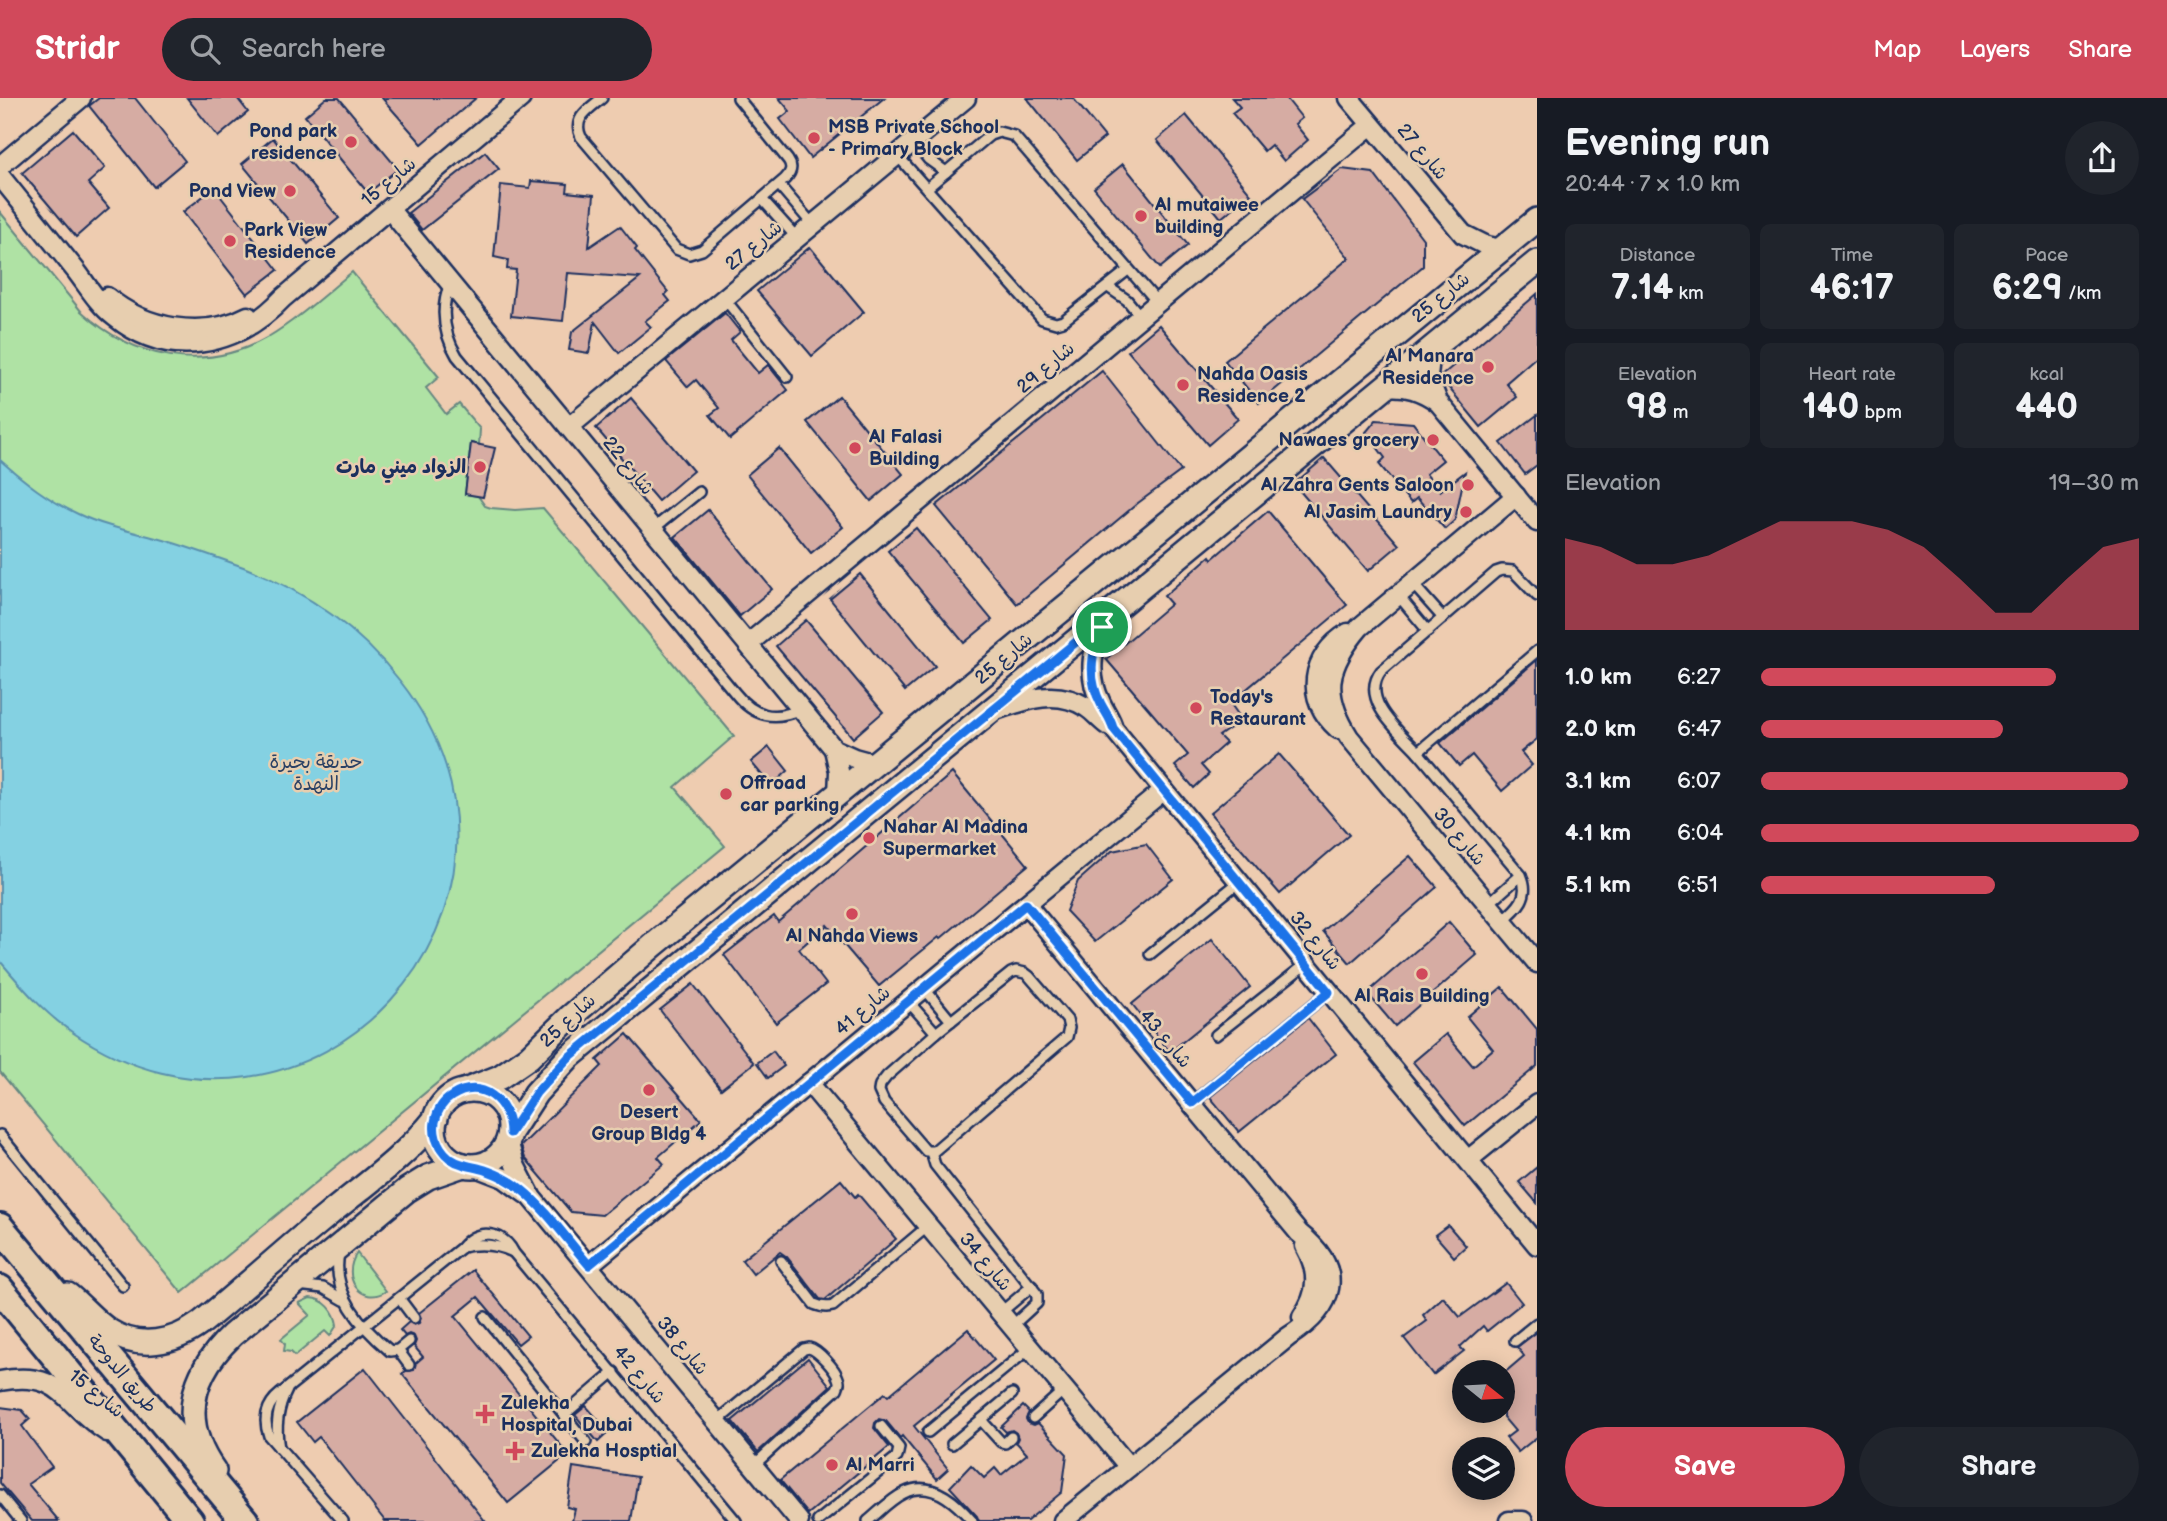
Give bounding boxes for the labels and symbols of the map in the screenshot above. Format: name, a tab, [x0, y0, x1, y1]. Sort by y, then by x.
place label: MSB Private School - Primary Block	[828, 116, 999, 161]
street label: شارع 27	[1391, 119, 1452, 186]
place label: Pond park residence	[249, 120, 337, 165]
marker: MSB Private School - Primary Block	[806, 130, 822, 146]
marker: Pond park residence	[343, 134, 359, 150]
street label: شارع 15	[357, 152, 422, 212]
place label: Pond View	[189, 180, 277, 203]
marker: Pond View	[282, 183, 298, 199]
place label: Al mutaiwee building	[1154, 194, 1259, 239]
marker: Al mutaiwee building	[1133, 208, 1149, 224]
street label: شارع 27	[721, 216, 788, 277]
place label: Park View Residence	[244, 219, 336, 264]
marker: Park View Residence	[222, 233, 238, 249]
street label: شارع 25	[1407, 268, 1475, 329]
street label: شارع 29	[1012, 337, 1080, 400]
place label: Al Manara Residence	[1382, 345, 1474, 390]
marker: Al Manara Residence	[1480, 359, 1496, 375]
place label: Nahda Oasis Residence 2	[1197, 363, 1308, 408]
marker: Nahda Oasis Residence 2	[1175, 377, 1191, 393]
place label: Al Falasi Building	[868, 426, 942, 471]
place label: Nawaes grocery	[1279, 429, 1419, 452]
street label: شارع 22	[597, 432, 659, 501]
marker: Nawaes grocery	[1425, 432, 1441, 448]
marker: Al Falasi Building	[847, 440, 863, 456]
place label: الزواد ميني مارت	[336, 456, 466, 483]
marker: الزواد ميني مارت	[472, 459, 488, 475]
place label: Al Zahra Gents Saloon	[1260, 474, 1454, 497]
marker: Al Zahra Gents Saloon	[1460, 477, 1476, 493]
place label: Al Jasim Laundry	[1303, 501, 1452, 524]
marker: Al Jasim Laundry	[1458, 504, 1474, 520]
pin	[1072, 597, 1132, 657]
street label: شارع 25	[970, 628, 1038, 691]
place label: Today's Restaurant	[1210, 686, 1307, 731]
marker: Today's Restaurant	[1188, 700, 1204, 716]
park label: حديقة بحيرة النهدة	[270, 751, 362, 796]
place label: Offroad car parking	[740, 772, 839, 817]
marker: Offroad car parking	[718, 786, 734, 802]
street label: شارع 30	[1427, 803, 1490, 872]
place label: Nahar Al Madina Supermarket	[883, 816, 1028, 861]
marker: Nahar Al Madina Supermarket	[861, 830, 877, 846]
marker: Al Nahda Views	[844, 906, 860, 922]
street label: شارع 32	[1284, 907, 1346, 976]
place label: Al Nahda Views	[785, 925, 918, 948]
marker: Al Rais Building	[1414, 966, 1430, 982]
street label: شارع 41	[831, 981, 896, 1042]
place label: Al Rais Building	[1353, 985, 1490, 1008]
street label: شارع 25	[535, 989, 602, 1053]
street label: شارع 43	[1133, 1005, 1196, 1074]
marker: Desert Group Bldg 4	[641, 1082, 657, 1098]
place label: Desert Group Bldg 4	[592, 1101, 706, 1146]
street label: شارع 34	[953, 1228, 1016, 1297]
street label: شارع 38	[651, 1312, 713, 1381]
street label: طريق الدوحة	[82, 1330, 162, 1418]
street label: شارع 42	[607, 1341, 670, 1409]
north arrow	[1452, 1360, 1516, 1423]
street label: شارع 15	[63, 1365, 128, 1424]
place label: Zulekha Hospital, Dubai	[501, 1392, 633, 1437]
marker: Zulekha Hospital, Dubai	[475, 1404, 495, 1424]
place label: Zulekha Hosptial	[531, 1440, 677, 1463]
marker: Zulekha Hosptial	[505, 1441, 525, 1461]
place label: Al Marri	[845, 1454, 915, 1477]
marker: Al Marri	[824, 1457, 840, 1473]

